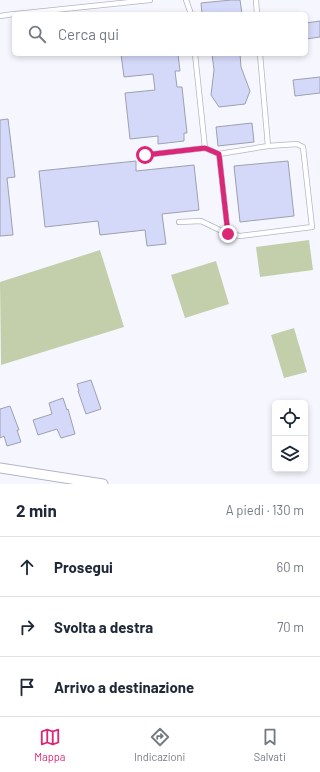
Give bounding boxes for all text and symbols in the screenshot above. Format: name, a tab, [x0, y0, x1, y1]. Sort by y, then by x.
search box	[12, 12, 308, 56]
icon: search	[26, 23, 48, 45]
text: Cerca qui	[58, 25, 119, 43]
route start	[136, 146, 154, 164]
route end	[219, 225, 237, 243]
map controls	[272, 400, 308, 472]
button: locate	[272, 400, 308, 436]
button: layers	[272, 436, 308, 472]
text: 2 min	[16, 500, 57, 520]
text: A piedi · 130 m	[226, 502, 304, 518]
icon: ahead	[16, 556, 38, 578]
text: Prosegui	[54, 558, 113, 576]
text: 60 m	[277, 559, 304, 575]
icon: right	[16, 616, 38, 638]
text: Svolta a destra	[54, 618, 153, 636]
text: 70 m	[277, 619, 304, 635]
icon: arrive	[16, 676, 38, 698]
text: Arrivo a destinazione	[54, 678, 194, 696]
tab: Mappa	[34, 726, 65, 763]
tab: Indicazioni	[134, 726, 185, 763]
tab: Salvati	[254, 726, 286, 763]

